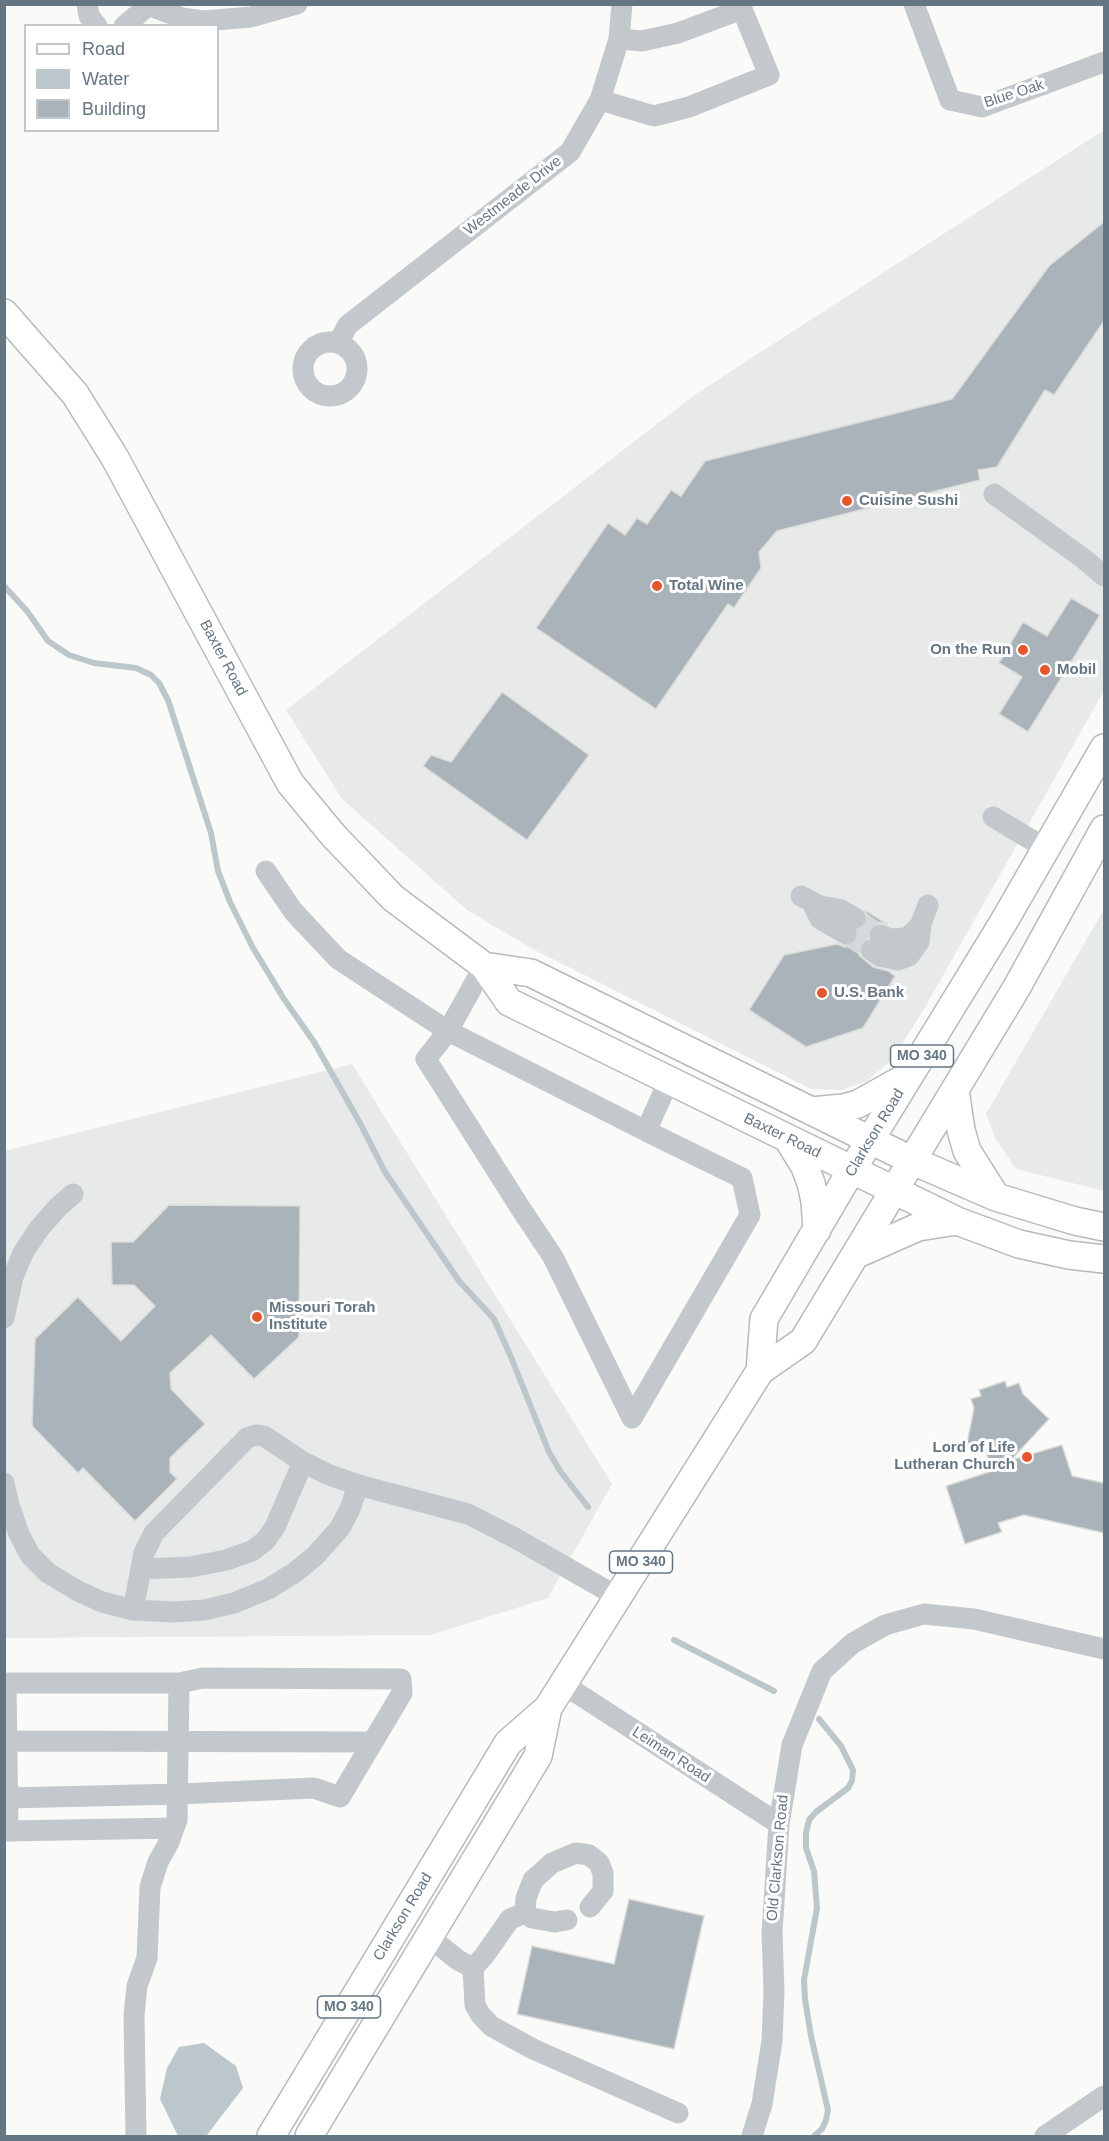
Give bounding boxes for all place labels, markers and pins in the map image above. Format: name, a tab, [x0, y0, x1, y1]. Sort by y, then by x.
place label: Cuisine Sushi	[859, 492, 958, 510]
marker: Cuisine Sushi	[840, 494, 854, 508]
place label: Total Wine	[669, 577, 744, 595]
marker: Total Wine	[650, 579, 664, 593]
place label: On the Run	[930, 641, 1011, 659]
marker: On the Run	[1016, 643, 1030, 657]
place label: Mobil	[1057, 661, 1096, 679]
marker: Mobil	[1038, 663, 1052, 677]
place label: U.S. Bank	[834, 984, 904, 1002]
marker: U.S. Bank	[815, 986, 829, 1000]
place label: Missouri Torah Institute	[269, 1299, 375, 1334]
marker: Missouri Torah Institute	[250, 1310, 264, 1324]
place label: Lord of Life Lutheran Church	[894, 1439, 1015, 1474]
marker: Lord of Life Lutheran Church	[1020, 1450, 1034, 1464]

